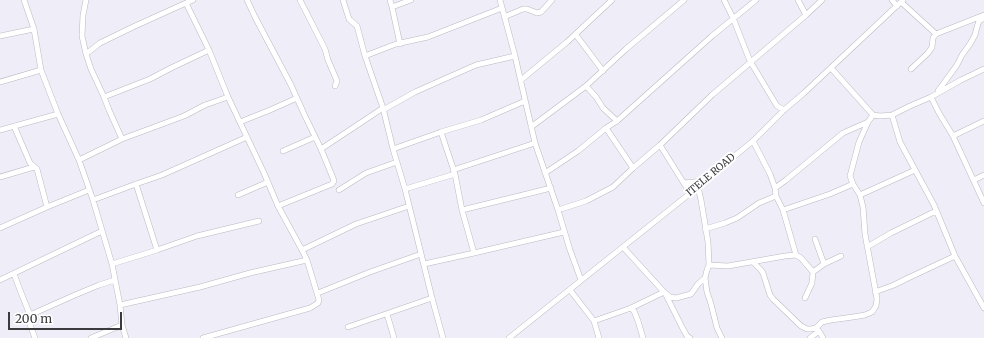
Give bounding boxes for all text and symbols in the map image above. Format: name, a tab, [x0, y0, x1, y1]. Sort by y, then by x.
street label: ITELE ROAD	[684, 151, 738, 199]
scale bar	[10, 304, 124, 330]
text: 200 m	[15, 311, 52, 326]

